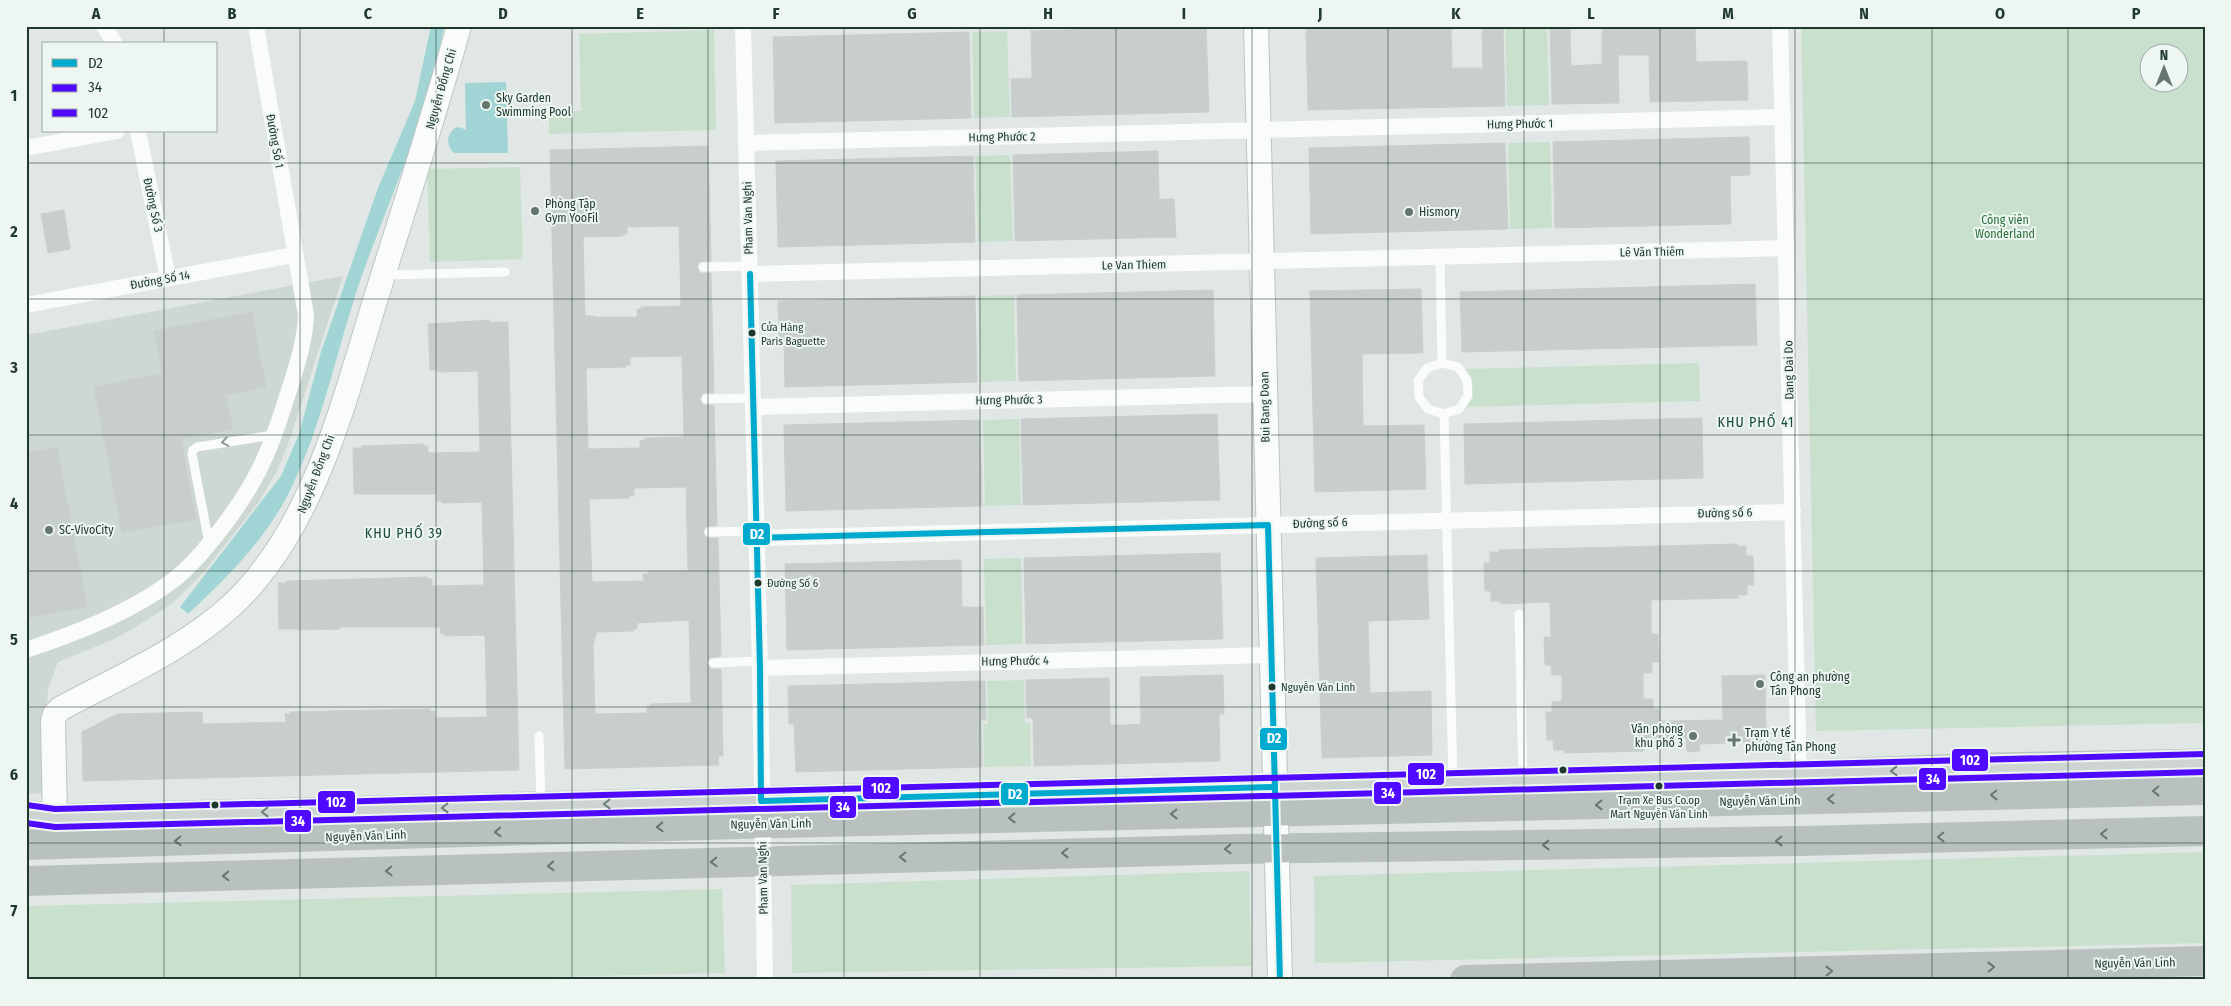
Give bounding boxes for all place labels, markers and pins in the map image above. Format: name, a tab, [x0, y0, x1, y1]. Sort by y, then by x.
place label: Sky Garden Swimming Pool	[496, 91, 571, 119]
marker: Sky Garden Swimming Pool	[480, 99, 492, 111]
place label: Phòng Tập Gym YooFil	[545, 197, 598, 225]
marker: Phòng Tập Gym YooFil	[529, 205, 541, 217]
place label: Hismory	[1419, 205, 1460, 219]
marker: Hismory	[1403, 206, 1415, 218]
place label: Cửa Hàng Paris Baguette	[761, 321, 825, 348]
marker: Cửa Hàng Paris Baguette	[747, 328, 757, 338]
place label: SC-VivoCity	[59, 523, 114, 537]
marker: SC-VivoCity	[43, 524, 55, 536]
place label: Đường Số 6	[767, 577, 819, 590]
marker: Đường Số 6	[753, 578, 763, 588]
place label: Công an phường Tân Phong	[1770, 670, 1850, 698]
marker: Công an phường Tân Phong	[1754, 678, 1766, 690]
place label: Nguyễn Văn Linh	[1281, 681, 1355, 694]
marker: Nguyễn Văn Linh	[1267, 682, 1277, 692]
place label: Văn phòng khu phố 3	[1631, 722, 1683, 750]
place label: Trạm Y tế phường Tân Phong	[1745, 725, 1836, 754]
marker: Văn phòng khu phố 3	[1687, 730, 1699, 742]
marker: Trạm Y tế phường Tân Phong	[1727, 733, 1741, 747]
unlabelled marker	[1558, 765, 1568, 775]
marker: Trạm Xe Bus Co.op Mart Nguyễn Văn Linh	[1654, 781, 1664, 791]
place label: Trạm Xe Bus Co.op Mart Nguyễn Văn Linh	[1610, 794, 1708, 821]
unlabelled marker	[210, 800, 220, 810]

